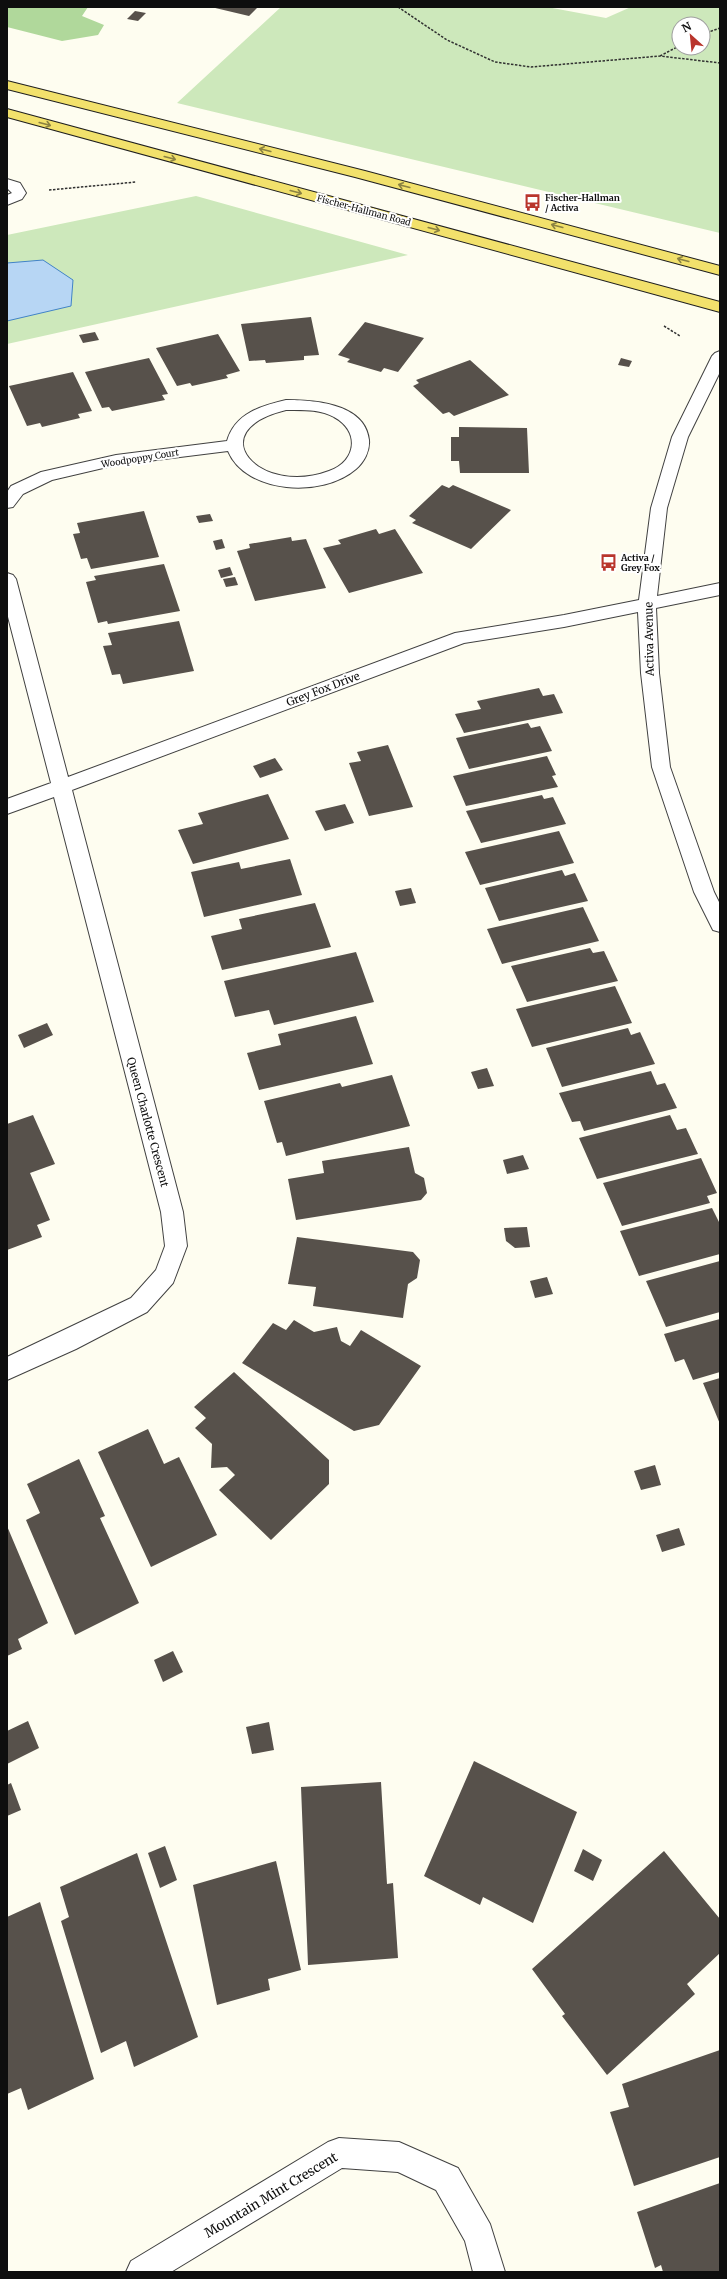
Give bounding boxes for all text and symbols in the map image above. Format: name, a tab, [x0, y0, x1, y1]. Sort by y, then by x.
north arrow	[671, 16, 711, 56]
text: N	[679, 19, 694, 35]
one-way arrow	[38, 120, 51, 128]
one-way arrow	[259, 145, 272, 153]
one-way arrow	[163, 154, 176, 162]
one-way arrow	[398, 181, 411, 189]
one-way arrow	[289, 189, 302, 196]
street label: Fischer-Hallman Road	[316, 192, 413, 228]
bus stop icon: Fischer-Hallman / Activa	[522, 192, 542, 212]
place label: Fischer-Hallman / Activa	[545, 192, 620, 213]
one-way arrow	[551, 222, 564, 229]
one-way arrow	[428, 226, 441, 234]
one-way arrow	[676, 255, 689, 263]
street label: Woodpoppy Court	[99, 446, 180, 470]
bus stop icon: Activa / Grey Fox	[598, 552, 618, 572]
place label: Activa / Grey Fox	[620, 552, 660, 573]
street label: Activa Avenue	[641, 601, 657, 677]
street label: Grey Fox Drive	[284, 668, 362, 709]
street label: Queen Charlotte Crescent	[124, 1056, 172, 1189]
street label: Mountain Mint Crescent	[201, 2148, 341, 2242]

